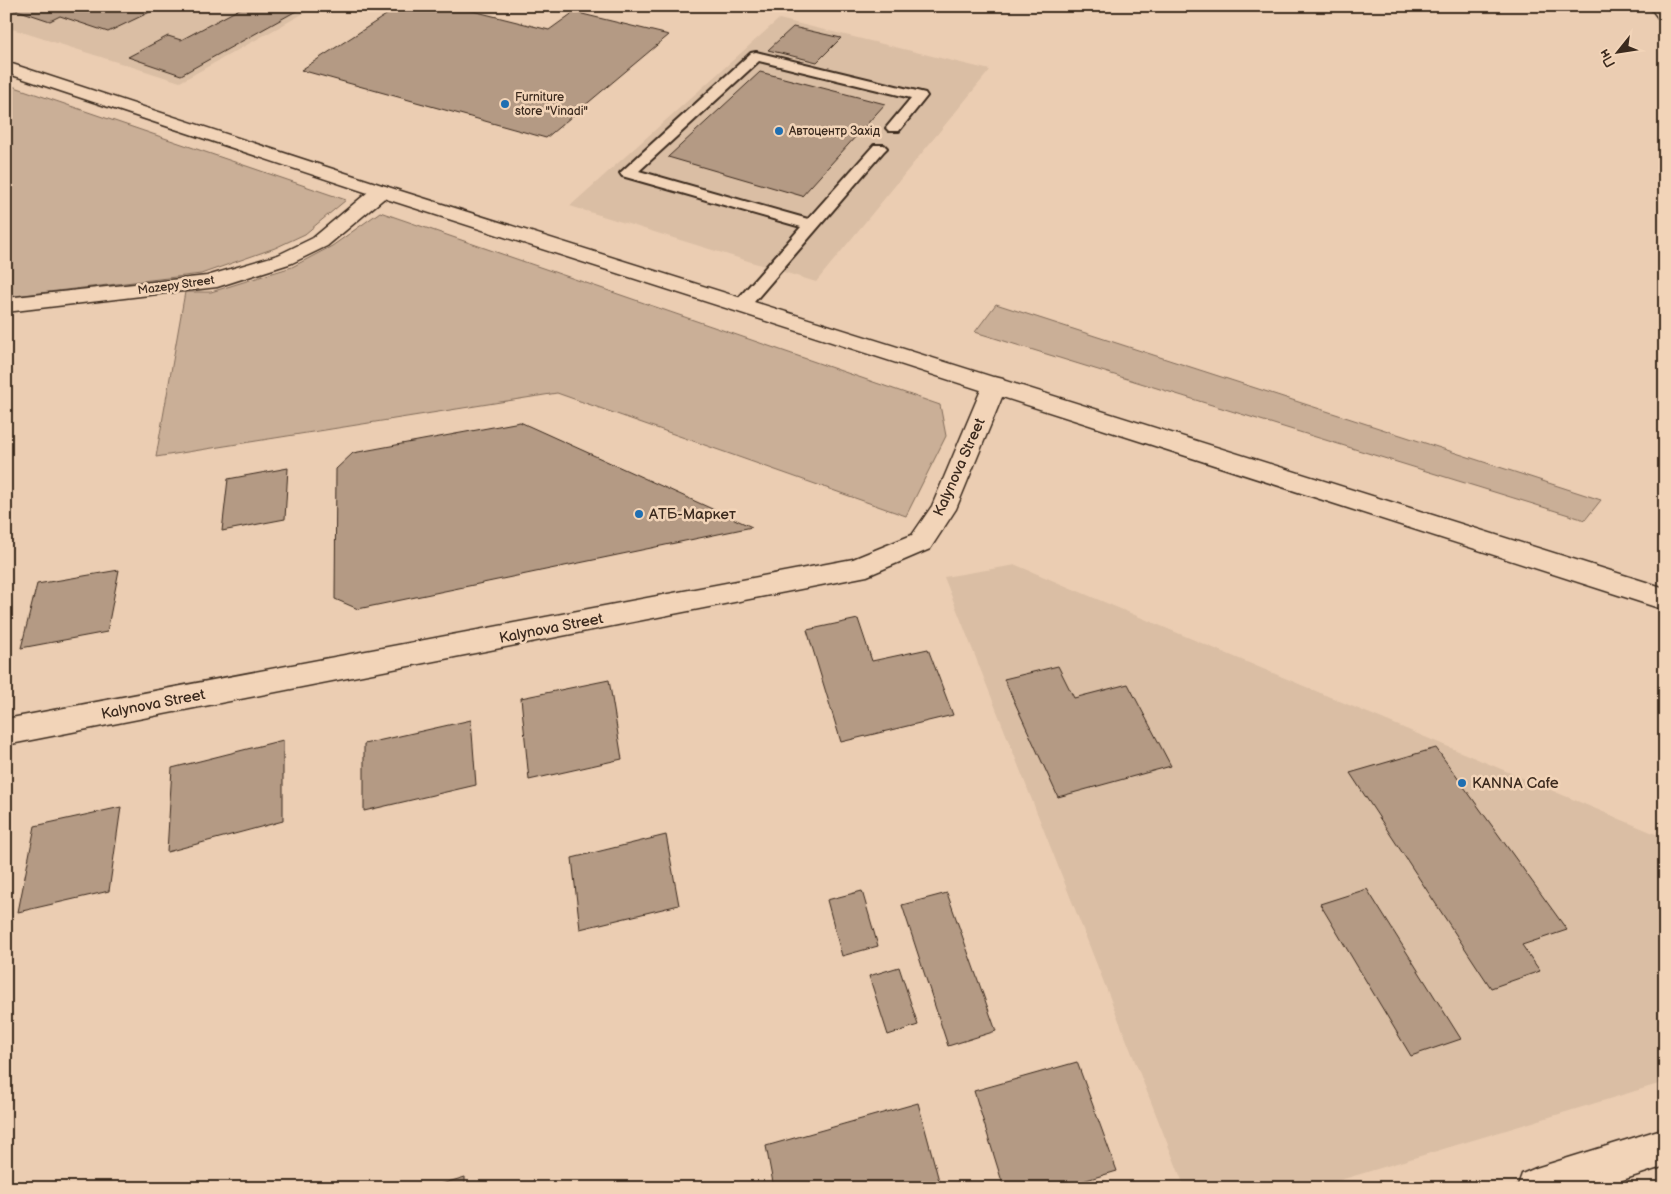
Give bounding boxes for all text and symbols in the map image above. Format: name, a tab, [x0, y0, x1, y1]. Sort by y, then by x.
north arrow	[1594, 28, 1644, 78]
text: Пн	[1595, 46, 1619, 71]
place label: Furniture store "Vinadi"	[515, 90, 588, 119]
marker: Furniture store "Vinadi"	[499, 98, 511, 110]
place label: Автоцентр Захід	[788, 124, 881, 139]
marker: Автоцентр Захід	[773, 125, 785, 137]
street label: Mazepy Street	[137, 273, 216, 298]
street label: Kalynova Street	[929, 415, 990, 519]
place label: АТБ-Маркет	[648, 505, 736, 524]
marker: АТБ-Маркет	[633, 508, 645, 520]
street label: Kalynova Street	[498, 609, 605, 648]
street label: Kalynova Street	[100, 685, 207, 724]
place label: KANNA Cafe	[1472, 774, 1559, 793]
marker: KANNA Cafe	[1456, 777, 1468, 789]

